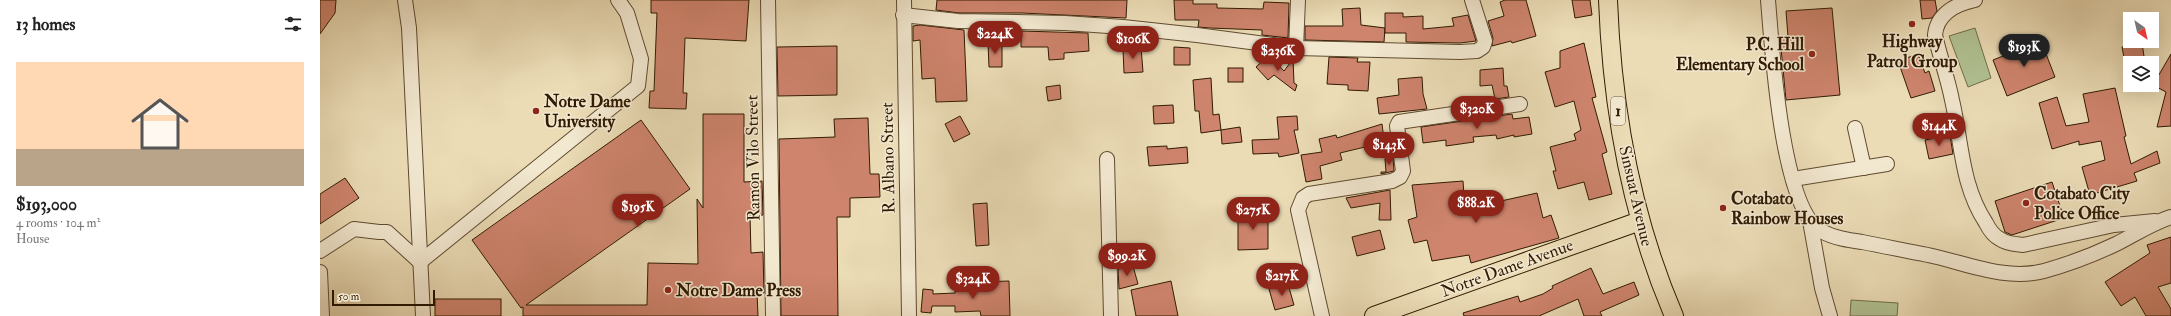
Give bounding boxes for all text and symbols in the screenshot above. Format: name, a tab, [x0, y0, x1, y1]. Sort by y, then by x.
north arrow	[2123, 12, 2159, 48]
map controls	[2123, 12, 2159, 92]
icon: filters	[282, 13, 304, 35]
text: 13 homes	[16, 14, 75, 35]
marker: Highway Patrol Group	[1907, 19, 1917, 29]
pin: $224K	[967, 21, 1023, 55]
text: $224K	[977, 26, 1013, 42]
pin: $106K	[1105, 26, 1161, 60]
text: $106K	[1116, 31, 1150, 47]
place label: Highway Patrol Group	[1867, 31, 1958, 73]
place label: P.C. Hill Elementary School	[1676, 34, 1805, 76]
pin: $193K	[1996, 34, 2052, 68]
pin: $236K	[1250, 38, 1306, 72]
text: $193K	[2008, 39, 2040, 55]
text: $236K	[1261, 43, 1295, 59]
marker: P.C. Hill Elementary School	[1807, 49, 1817, 59]
button: layers	[2123, 56, 2159, 92]
icon: home	[124, 88, 196, 160]
place label: Notre Dame University	[543, 91, 631, 133]
street label: Ramon Vilo Street	[741, 94, 765, 221]
pin: $320K	[1449, 96, 1505, 130]
road number: 1	[1611, 97, 1625, 125]
text: $320K	[1460, 101, 1494, 117]
street label: R. Albano Street	[877, 102, 899, 214]
marker: Notre Dame University	[531, 106, 541, 116]
pin: $144K	[1911, 113, 1967, 147]
text: $144K	[1921, 118, 1957, 134]
pin: $143K	[1361, 132, 1417, 166]
text: $143K	[1372, 137, 1406, 153]
street label: Sinsuat Avenue	[1614, 144, 1658, 248]
place label: Cotabato City Police Office	[2034, 183, 2130, 224]
place label: Cotabato Rainbow Houses	[1731, 188, 1843, 229]
pin: $88.2K	[1443, 190, 1509, 224]
text: $193,000	[16, 194, 77, 215]
pin: $195K	[610, 194, 666, 228]
text: $88.2K	[1457, 195, 1495, 211]
pin: $275K	[1225, 197, 1281, 231]
marker: Cotabato City Police Office	[2021, 198, 2031, 208]
text: $195K	[621, 199, 655, 215]
text: $275K	[1236, 202, 1270, 218]
marker: Cotabato Rainbow Houses	[1718, 203, 1728, 213]
text: 4 rooms · 104 m²	[16, 215, 100, 231]
text: House	[16, 231, 49, 247]
street label: Notre Dame Avenue	[1438, 234, 1576, 302]
pin: $99.2K	[1094, 243, 1160, 277]
text: $99.2K	[1108, 248, 1146, 264]
pin: $217K	[1254, 263, 1310, 297]
pin: $324K	[945, 266, 1001, 300]
text: $217K	[1265, 268, 1299, 284]
text: $324K	[955, 271, 991, 287]
place label: Notre Dame Press	[675, 280, 801, 301]
marker: Notre Dame Press	[663, 285, 673, 295]
scale bar	[332, 288, 435, 307]
text: 50 m	[338, 290, 359, 303]

